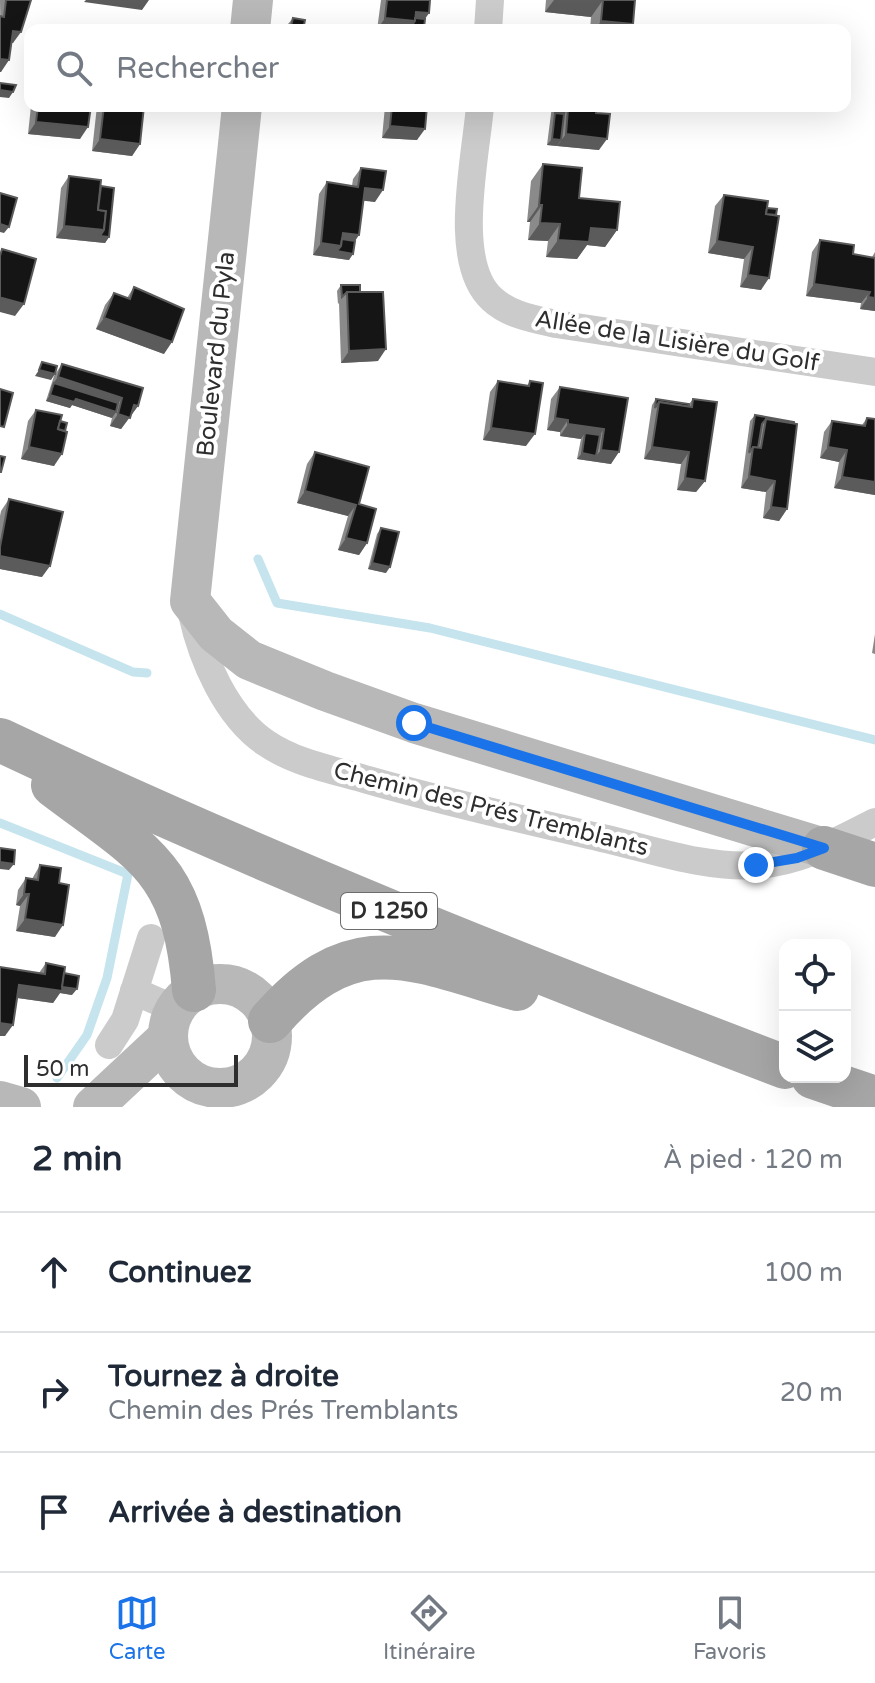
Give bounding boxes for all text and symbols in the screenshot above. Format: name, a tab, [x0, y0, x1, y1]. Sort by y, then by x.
search box	[24, 24, 851, 112]
icon: search	[52, 46, 96, 90]
text: Rechercher	[116, 50, 279, 87]
street label: Boulevard du Pyla	[191, 250, 241, 458]
street label: Allée de la Lisière du Golf	[533, 304, 822, 378]
route start	[396, 705, 432, 741]
street label: Chemin des Prés Tremblants	[331, 756, 651, 862]
route end	[738, 847, 774, 883]
road number: D 1250	[341, 893, 437, 929]
map controls	[779, 939, 851, 1083]
button: locate	[779, 939, 851, 1011]
button: layers	[779, 1011, 851, 1083]
scale bar	[24, 1051, 238, 1087]
text: 50 m	[36, 1056, 90, 1082]
text: 2 min	[32, 1139, 123, 1180]
text: À pied · 120 m	[663, 1144, 843, 1175]
icon: ahead	[32, 1250, 76, 1294]
text: Continuez	[108, 1254, 252, 1291]
text: 100 m	[763, 1257, 843, 1288]
text: Tournez à droite	[108, 1358, 339, 1395]
icon: right	[32, 1370, 76, 1414]
text: 20 m	[780, 1377, 843, 1408]
text: Chemin des Prés Tremblants	[108, 1395, 459, 1426]
icon: arrive	[32, 1490, 76, 1534]
text: Arrivée à destination	[108, 1494, 402, 1531]
tab: Carte	[109, 1591, 166, 1665]
tab: Itinéraire	[383, 1591, 476, 1665]
tab: Favoris	[693, 1591, 766, 1665]

